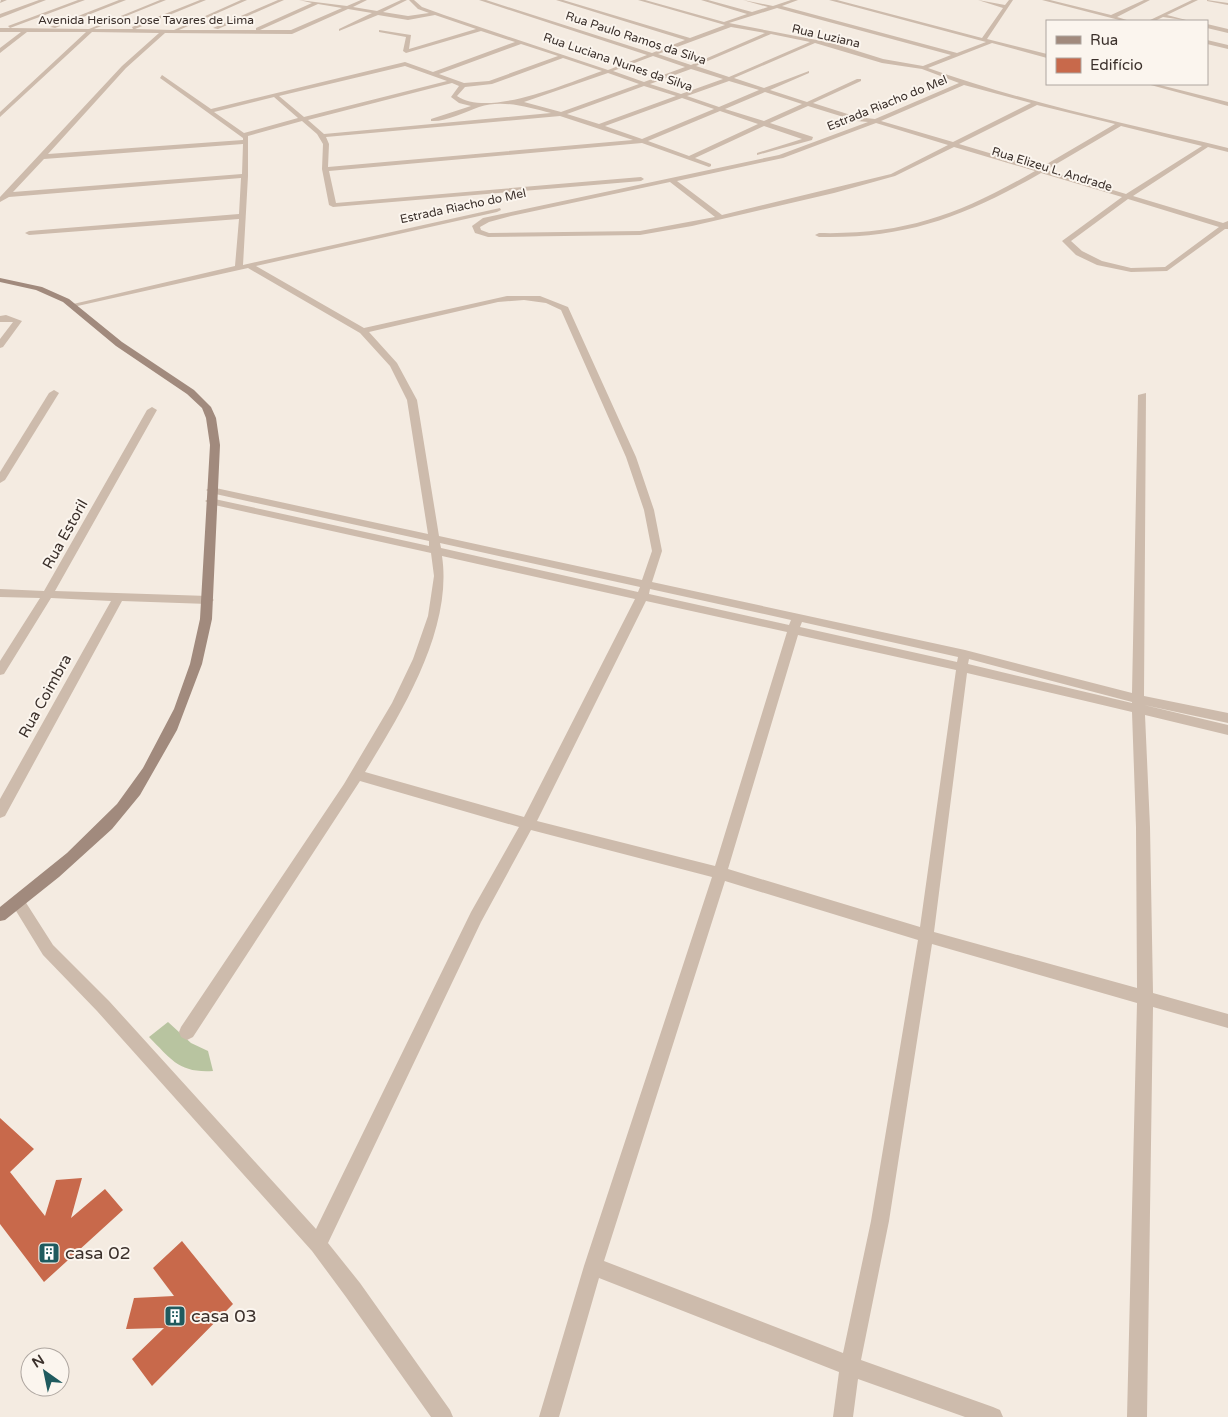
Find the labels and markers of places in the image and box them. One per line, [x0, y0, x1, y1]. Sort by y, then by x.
building icon: casa 02 [37, 1241, 61, 1265]
place label: casa 02 [65, 1242, 131, 1264]
building icon: casa 03 [163, 1304, 187, 1328]
place label: casa 03 [191, 1305, 257, 1327]

